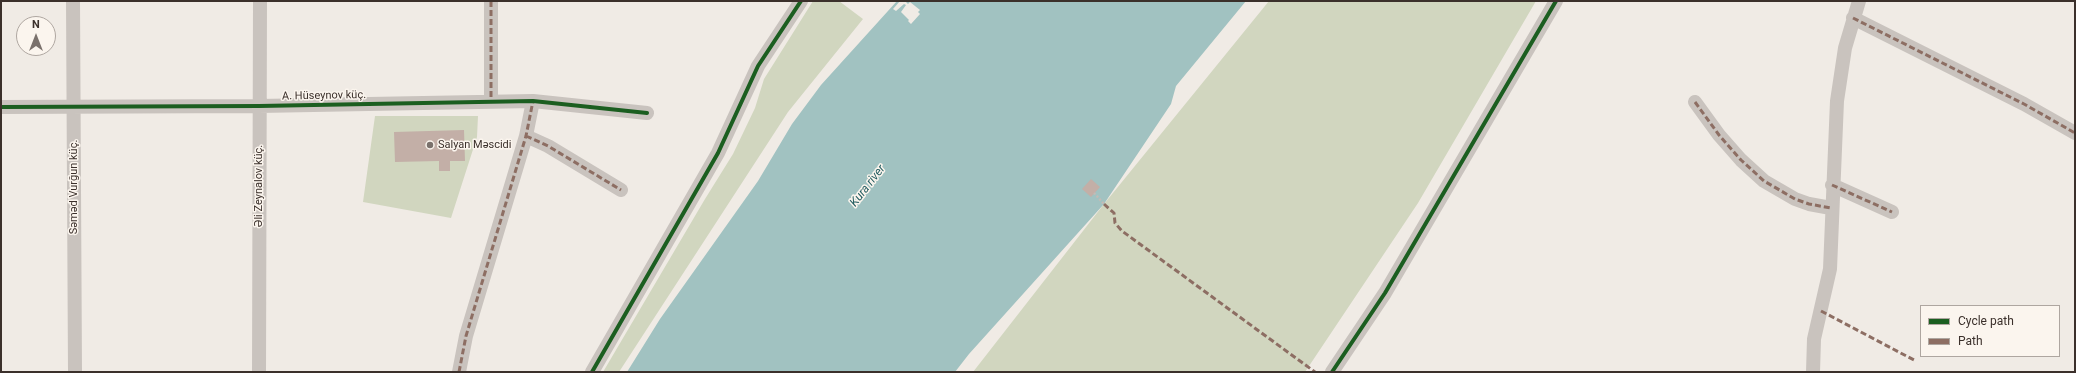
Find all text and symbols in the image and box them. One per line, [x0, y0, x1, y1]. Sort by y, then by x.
north arrow [16, 16, 56, 56]
text: N [32, 18, 40, 31]
street label: A. Hüseynov küç. [282, 89, 366, 103]
place label: Salyan Məscidi [438, 138, 511, 152]
street label: Səməd Vurğun küç. [67, 140, 81, 234]
marker: Salyan Məscidi [425, 140, 435, 150]
street label: Əli Zeynalov küç. [252, 145, 266, 227]
water label: Kura river [847, 162, 889, 210]
legend [1920, 305, 2060, 357]
text: Cycle path [1958, 314, 2014, 328]
text: Path [1958, 334, 1983, 348]

